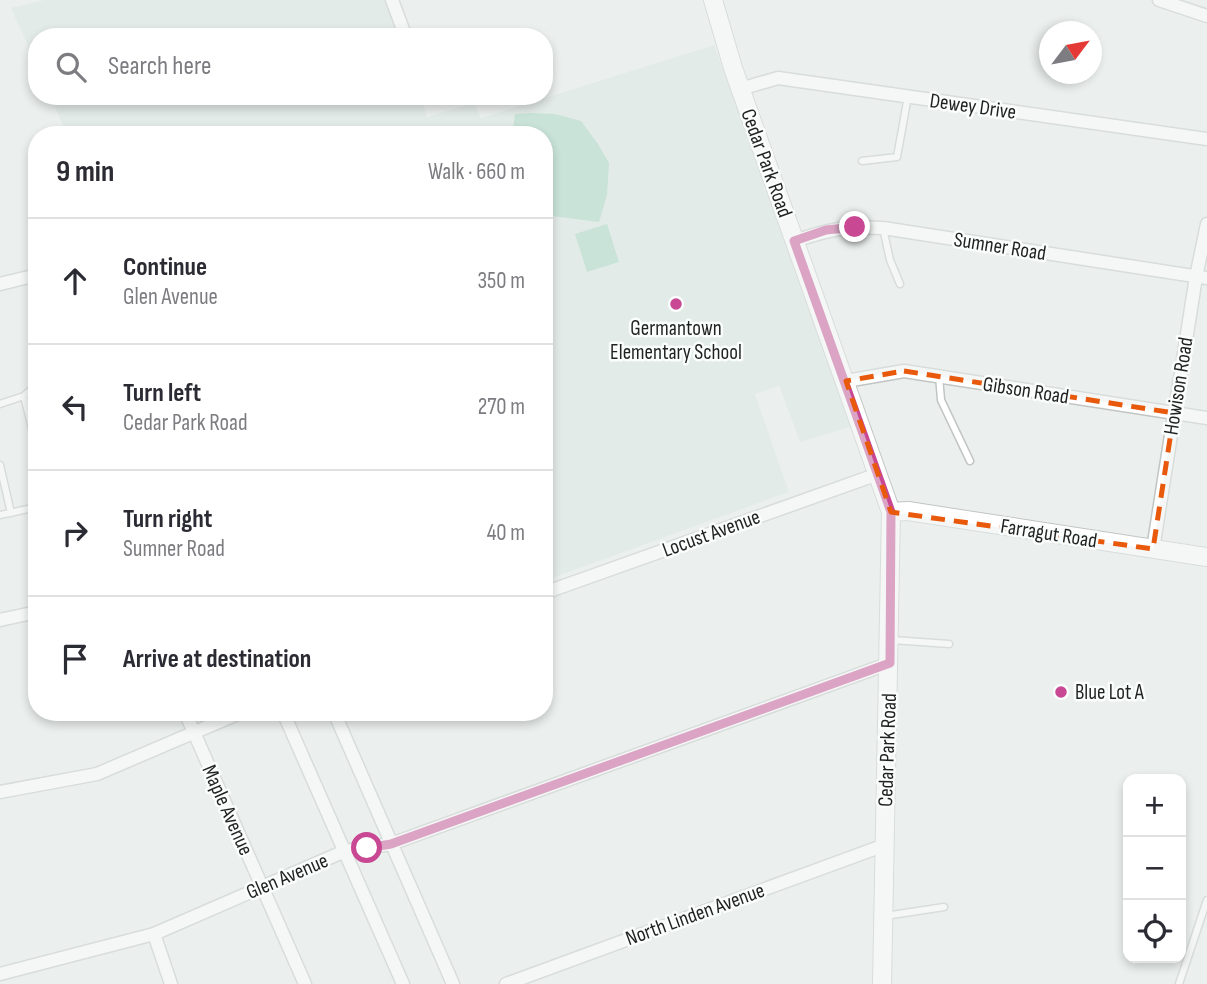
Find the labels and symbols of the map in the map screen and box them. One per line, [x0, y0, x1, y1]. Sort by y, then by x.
north arrow [1039, 21, 1102, 84]
street label: Dewey Drive [928, 88, 1018, 125]
street label: Cedar Park Road [735, 105, 798, 221]
route end [839, 211, 870, 242]
street label: Sumner Road [952, 227, 1048, 266]
marker: Germantown Elementary School [668, 296, 684, 312]
place label: Germantown Elementary School [610, 316, 742, 365]
street label: Howison Road [1158, 335, 1199, 437]
street label: Gibson Road [981, 371, 1071, 410]
street label: Locust Avenue [659, 504, 763, 563]
street label: Farragut Road [999, 514, 1099, 553]
place label: Blue Lot A [1075, 680, 1145, 705]
marker: Blue Lot A [1053, 684, 1069, 700]
street label: Cedar Park Road [873, 693, 902, 807]
street label: Maple Avenue [197, 761, 259, 859]
route start [351, 832, 382, 863]
street label: Glen Avenue [242, 848, 332, 905]
street label: North Linden Avenue [622, 878, 768, 951]

